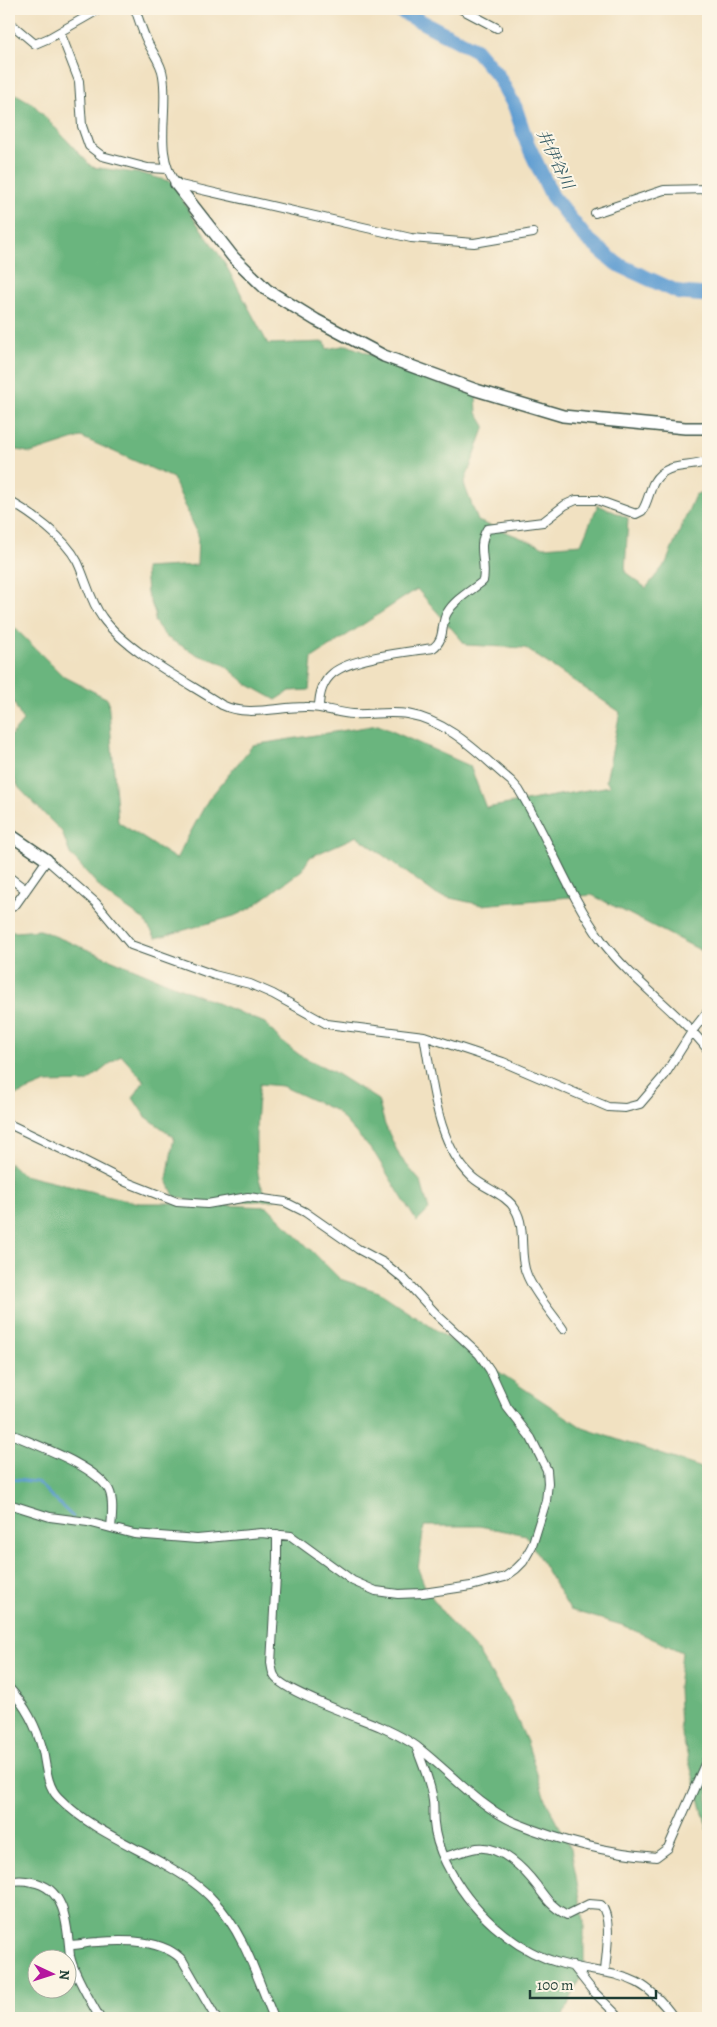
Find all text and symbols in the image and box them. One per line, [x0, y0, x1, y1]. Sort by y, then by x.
water label: 井伊谷川 [531, 126, 580, 195]
north arrow [28, 1950, 78, 2000]
scale bar [530, 1967, 656, 1999]
text: N [55, 1969, 74, 1981]
text: 100 m [537, 1975, 574, 1995]

